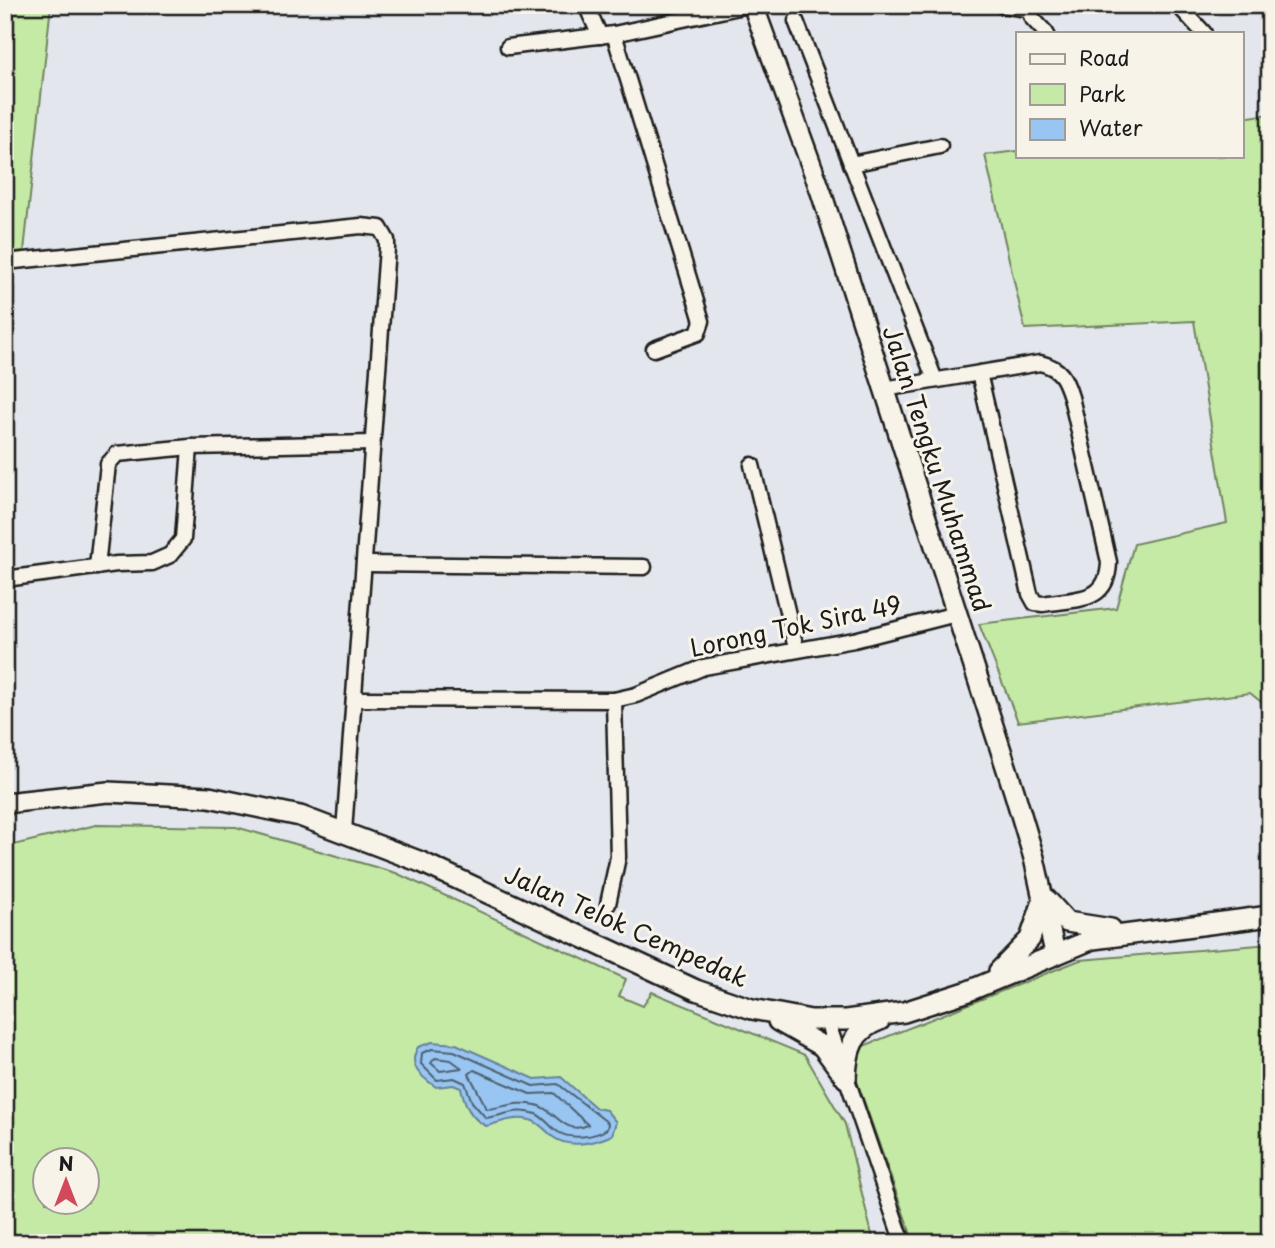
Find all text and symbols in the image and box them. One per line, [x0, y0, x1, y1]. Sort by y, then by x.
legend [1016, 32, 1244, 158]
text: Road [1079, 41, 1130, 73]
text: Park [1079, 77, 1126, 109]
text: Water [1079, 111, 1143, 143]
street label: Jalan Tengku Muhammad [875, 321, 1001, 616]
street label: Lorong Tok Sira 49 [686, 585, 905, 665]
street label: Jalan Telok Cempedak [499, 855, 754, 995]
north arrow [32, 1146, 102, 1216]
text: N [58, 1149, 74, 1177]

